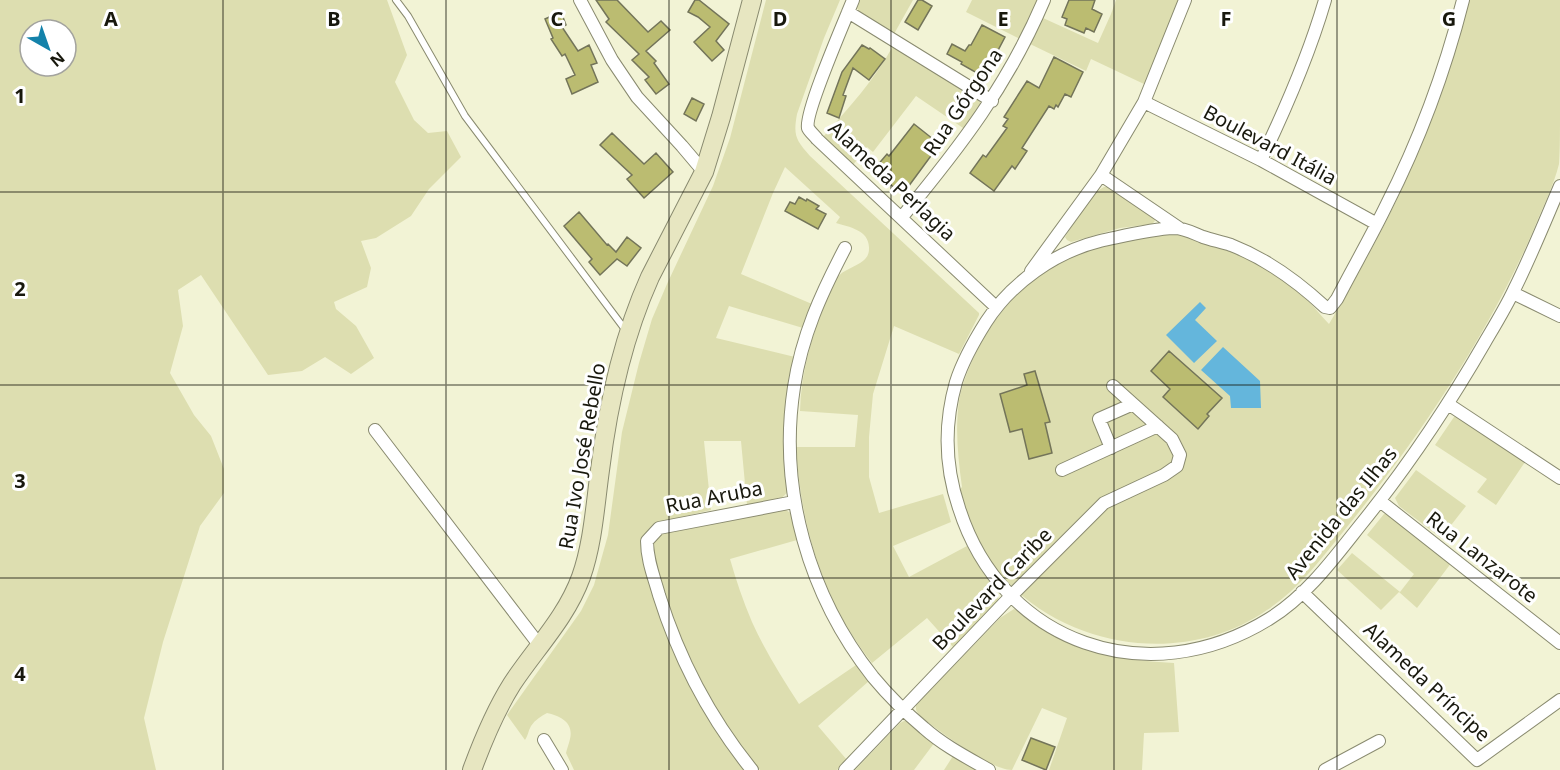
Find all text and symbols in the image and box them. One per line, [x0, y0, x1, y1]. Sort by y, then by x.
text: A [104, 5, 118, 32]
text: B [327, 5, 341, 32]
text: C [551, 5, 564, 32]
text: D [773, 5, 787, 32]
text: E [997, 5, 1009, 32]
text: F [1221, 5, 1231, 32]
text: G [1442, 5, 1456, 32]
north arrow [18, 18, 78, 78]
street label: Rua Górgona [917, 43, 1008, 161]
text: N [46, 47, 70, 72]
text: 1 [14, 82, 26, 109]
street label: Boulevard Itália [1199, 98, 1341, 191]
street label: Alameda Perlagia [823, 115, 962, 247]
text: 2 [14, 275, 26, 302]
street label: Rua Ivo José Rebello [552, 361, 611, 551]
street label: Avenida das Ilhas [1279, 441, 1403, 585]
text: 3 [14, 467, 26, 494]
street label: Rua Aruba [663, 474, 765, 519]
street label: Rua Lanzarote [1421, 505, 1544, 609]
street label: Boulevard Caribe [926, 521, 1057, 656]
street label: Alameda Príncipe [1358, 616, 1497, 747]
text: 4 [14, 660, 26, 687]

